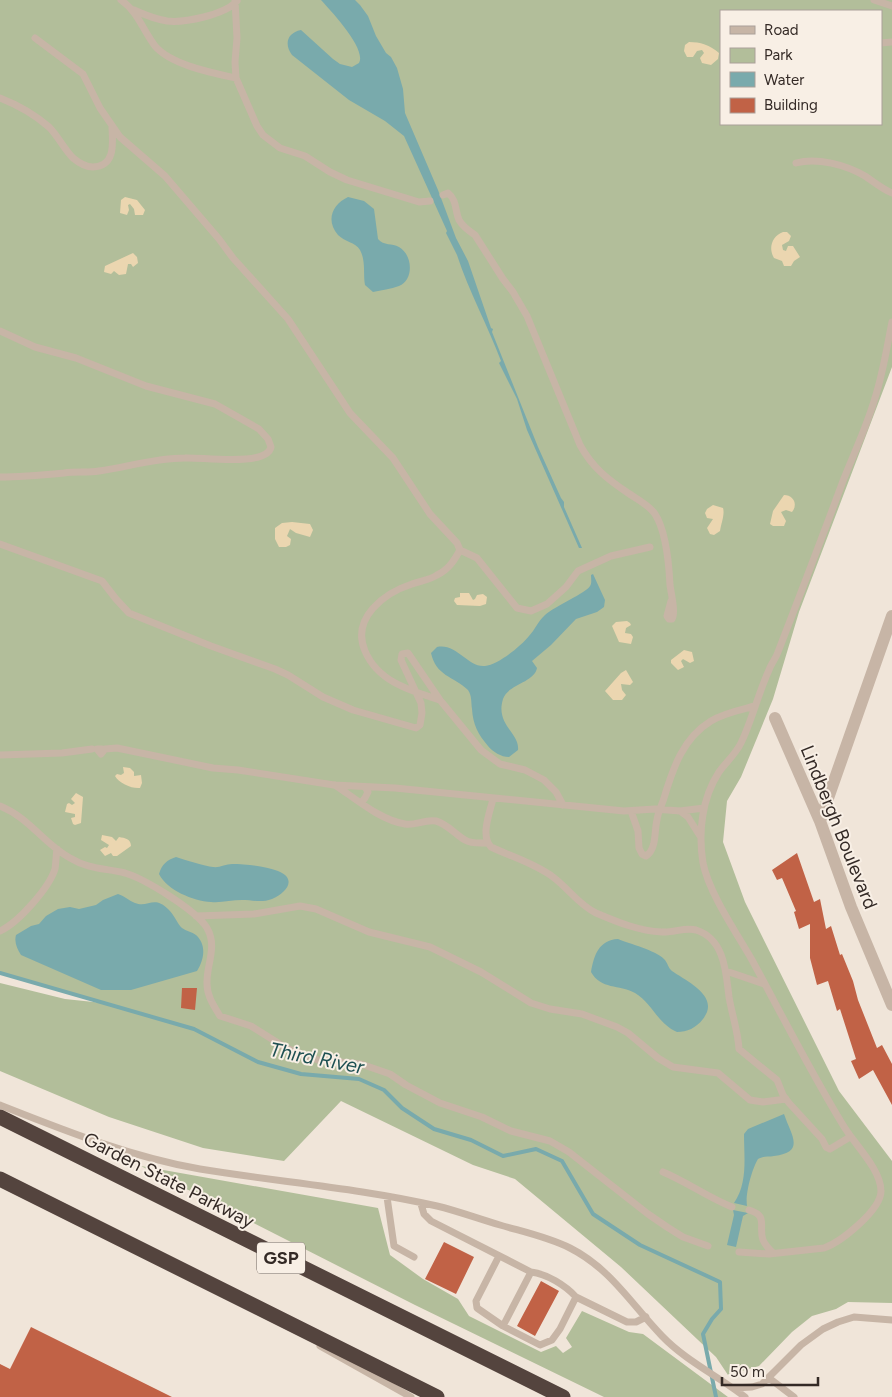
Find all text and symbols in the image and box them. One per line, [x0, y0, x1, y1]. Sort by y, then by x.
legend [720, 10, 882, 125]
text: Road [764, 21, 799, 39]
text: Park [764, 46, 793, 64]
text: Water [764, 71, 804, 89]
text: Building [764, 96, 818, 114]
street label: Lindbergh Boulevard [796, 742, 882, 912]
water label: Third River [268, 1037, 367, 1079]
street label: Garden State Parkway [80, 1127, 258, 1233]
road number: GSP [257, 1242, 305, 1274]
scale bar [722, 1354, 818, 1386]
text: 50 m [730, 1363, 765, 1381]

